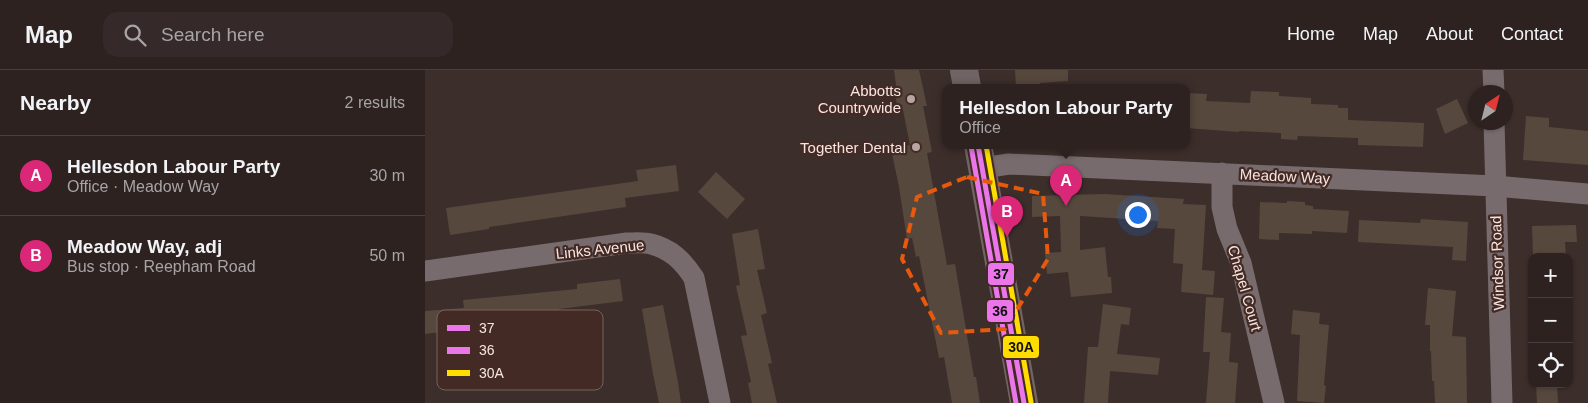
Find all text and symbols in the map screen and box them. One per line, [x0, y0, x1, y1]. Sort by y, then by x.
search box [103, 12, 453, 57]
text: Map [25, 21, 73, 48]
icon: search [121, 21, 149, 49]
text: Search here [161, 24, 265, 45]
text: Home [1287, 24, 1335, 44]
text: Map [1363, 24, 1398, 44]
text: About [1426, 24, 1473, 44]
text: Contact [1501, 24, 1563, 44]
place label: Abbotts Countrywide [818, 82, 901, 116]
popup [942, 84, 1190, 149]
north arrow [1468, 85, 1513, 130]
text: Nearby [20, 91, 91, 114]
marker: Abbotts Countrywide [905, 93, 917, 105]
text: 2 results [345, 94, 405, 111]
text: Hellesdon Labour Party [959, 97, 1173, 118]
text: Office [959, 119, 1001, 136]
place label: Together Dental [800, 139, 906, 156]
marker: Together Dental [910, 141, 922, 153]
text: Hellesdon Labour Party [67, 156, 280, 177]
pin: A [1050, 165, 1082, 206]
street label: Meadow Way [1239, 165, 1331, 187]
text: A [30, 167, 42, 184]
text: 30 m [369, 167, 405, 184]
text: Office · Meadow Way [67, 178, 219, 195]
pin: B [991, 196, 1023, 237]
your location [1125, 202, 1151, 228]
street label: Windsor Road [1487, 215, 1507, 311]
text: Meadow Way, adj [67, 236, 222, 257]
street label: Links Avenue [555, 236, 645, 262]
street label: Chapel Court [1225, 243, 1266, 334]
text: B [30, 247, 42, 264]
text: 50 m [369, 247, 405, 264]
map controls [1528, 253, 1573, 388]
button: + [1528, 253, 1573, 298]
text: Bus stop · Reepham Road [67, 258, 256, 275]
line badge: 37 [987, 262, 1015, 286]
text: 37 [993, 266, 1009, 282]
button: − [1528, 298, 1573, 343]
line badge: 36 [986, 299, 1014, 323]
text: 36 [992, 303, 1008, 319]
legend [437, 310, 603, 390]
text: 37 [479, 320, 495, 336]
line badge: 30A [1002, 335, 1040, 359]
text: 30A [1008, 339, 1034, 355]
text: 36 [479, 342, 495, 358]
button: locate [1528, 343, 1573, 388]
text: 30A [479, 365, 505, 381]

